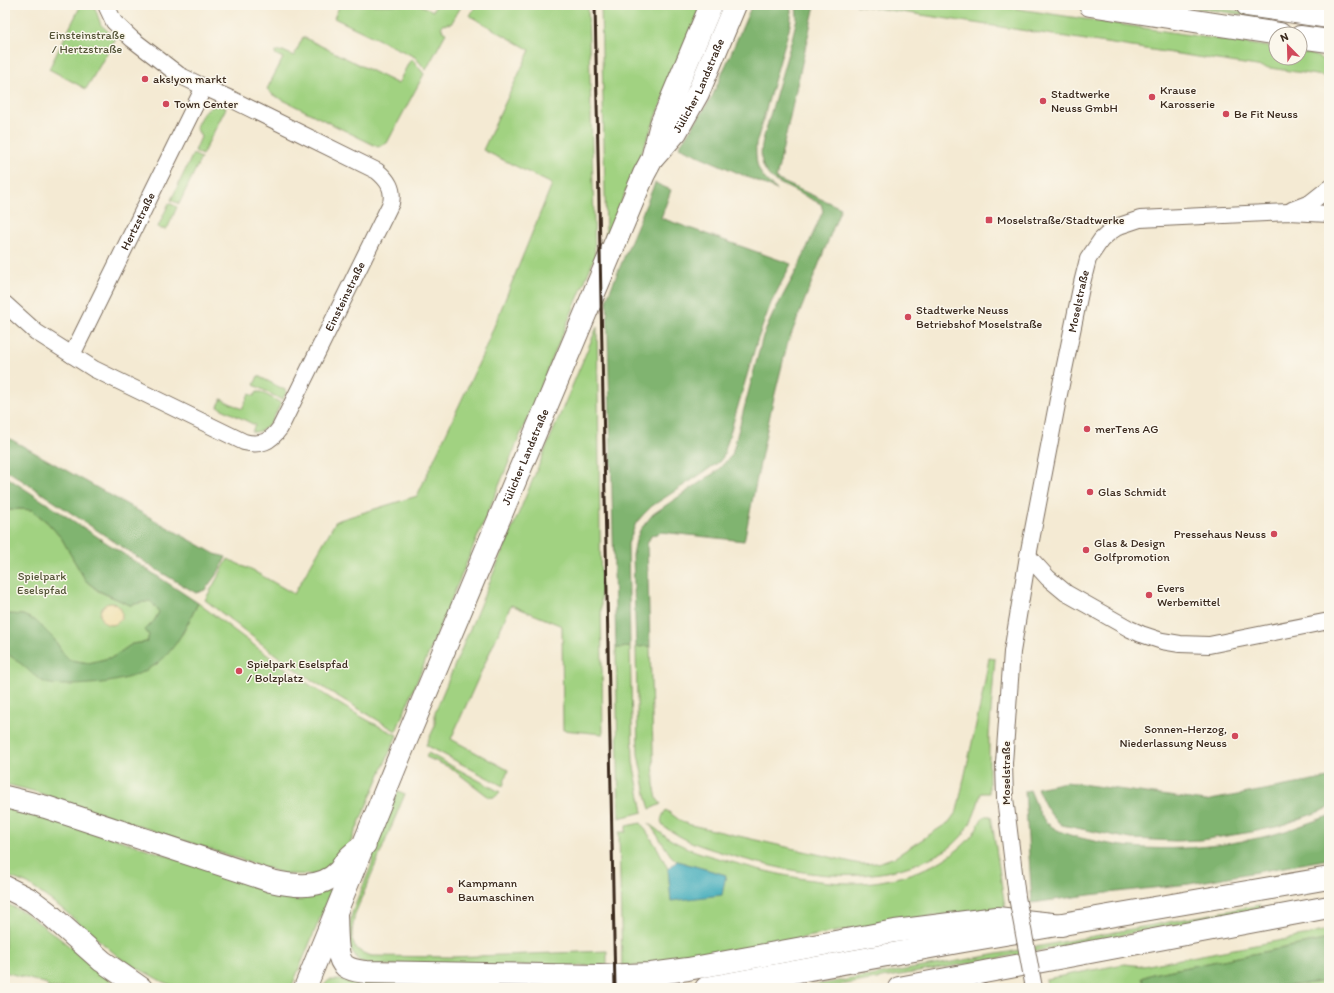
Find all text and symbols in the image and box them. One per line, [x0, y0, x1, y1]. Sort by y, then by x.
north arrow [1268, 26, 1308, 66]
park label: Einsteinstraße / Hertzstraße [49, 28, 125, 56]
text: N [1278, 30, 1290, 45]
street label: Jülicher Landstraße [670, 36, 727, 135]
place label: aks!yon markt [153, 72, 227, 86]
marker: aks!yon markt [140, 74, 150, 84]
place label: Krause Karosserie [1160, 83, 1215, 111]
place label: Stadtwerke Neuss GmbH [1051, 87, 1118, 115]
marker: Krause Karosserie [1147, 92, 1157, 102]
marker: Stadtwerke Neuss GmbH [1038, 96, 1048, 106]
place label: Town Center [174, 97, 238, 111]
marker: Town Center [161, 99, 171, 109]
place label: Be Fit Neuss [1234, 107, 1298, 121]
marker: Be Fit Neuss [1221, 109, 1231, 119]
street label: Hertzstraße [118, 190, 158, 253]
place label: Moselstraße/Stadtwerke [997, 213, 1125, 227]
marker: Moselstraße/Stadtwerke [984, 215, 994, 225]
street label: Einsteinstraße [322, 259, 368, 333]
street label: Moselstraße [1065, 268, 1092, 334]
place label: Stadtwerke Neuss Betriebshof Moselstraße [916, 303, 1043, 331]
marker: Stadtwerke Neuss Betriebshof Moselstraße [903, 312, 913, 322]
street label: Jülicher Landstraße [499, 406, 552, 507]
place label: merTens AG [1095, 422, 1159, 436]
marker: merTens AG [1082, 424, 1092, 434]
place label: Glas Schmidt [1098, 485, 1167, 499]
marker: Glas Schmidt [1085, 487, 1095, 497]
place label: Pressehaus Neuss [1174, 527, 1266, 541]
marker: Pressehaus Neuss [1269, 529, 1279, 539]
place label: Glas & Design Golfpromotion [1094, 536, 1170, 564]
marker: Glas & Design Golfpromotion [1081, 545, 1091, 555]
park label: Spielpark Eselspfad [17, 569, 67, 597]
place label: Evers Werbemittel [1157, 581, 1221, 609]
marker: Evers Werbemittel [1144, 590, 1154, 600]
place label: Spielpark Eselspfad / Bolzplatz [247, 657, 349, 685]
marker: Spielpark Eselspfad / Bolzplatz [234, 666, 244, 676]
place label: Sonnen-Herzog, Niederlassung Neuss [1119, 722, 1227, 750]
marker: Sonnen-Herzog, Niederlassung Neuss [1230, 731, 1240, 741]
street label: Moselstraße [999, 741, 1013, 805]
place label: Kampmann Baumaschinen [458, 876, 534, 904]
marker: Kampmann Baumaschinen [445, 885, 455, 895]

